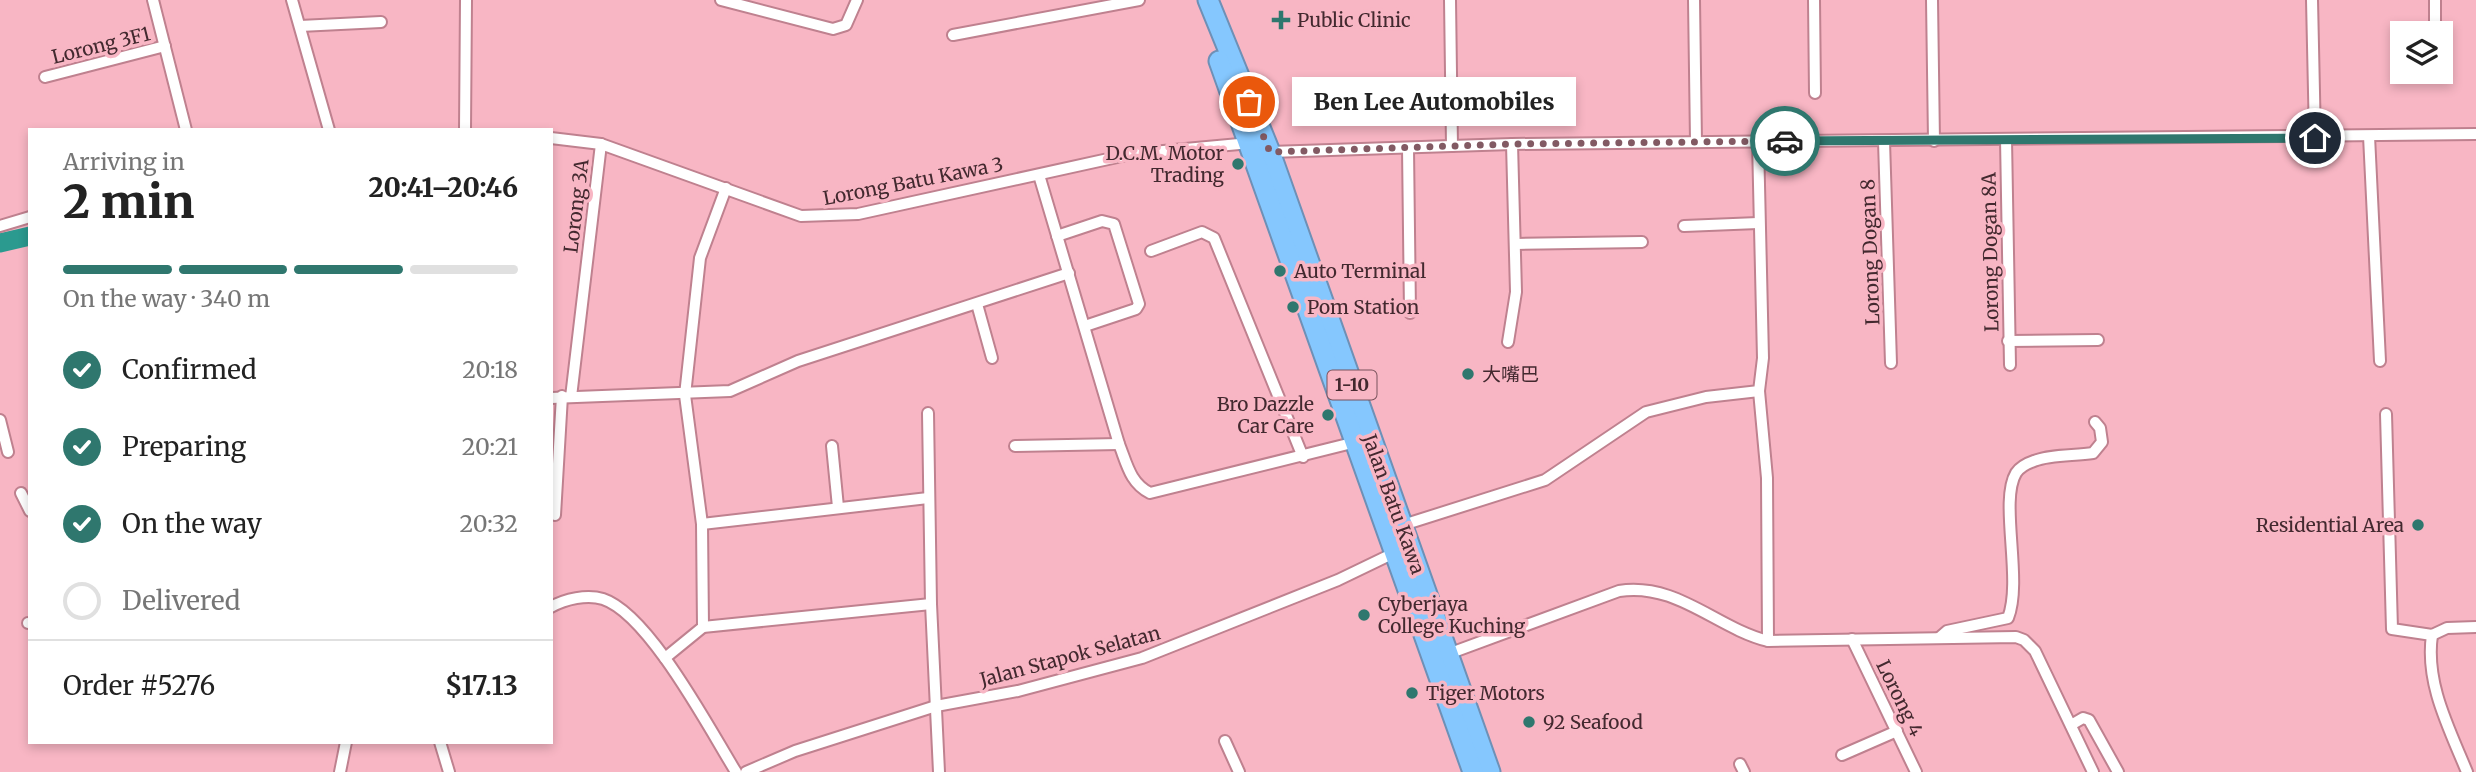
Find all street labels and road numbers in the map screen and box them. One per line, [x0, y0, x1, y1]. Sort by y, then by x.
street label: Lorong 3F1 [49, 21, 153, 69]
street label: Lorong Batu Kawa 3 [821, 152, 1005, 210]
street label: Lorong 3A [558, 157, 594, 254]
street label: Lorong Dogan 8A [1977, 171, 2003, 332]
street label: Lorong Dogan 8 [1855, 178, 1885, 326]
road number: 1-10 [1328, 370, 1376, 400]
street label: Jalan Batu Kawa [1357, 430, 1430, 577]
street label: Jalan Stapok Selatan [976, 620, 1163, 692]
street label: Lorong 4 [1871, 656, 1929, 740]

